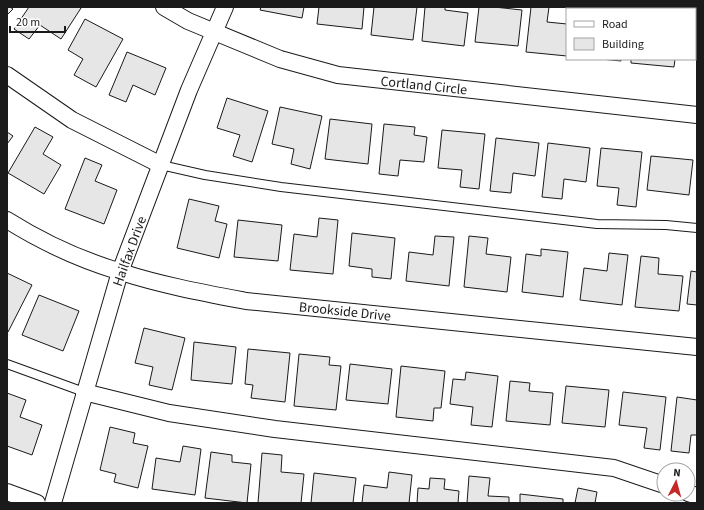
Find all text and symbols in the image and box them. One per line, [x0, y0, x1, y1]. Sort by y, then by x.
scale bar [10, 8, 65, 34]
legend [566, 8, 696, 60]
text: 20 m [16, 14, 40, 31]
text: Road [602, 16, 628, 33]
text: Building [602, 36, 644, 53]
street label: Cortland Circle [380, 71, 468, 100]
street label: Hailfax Drive [108, 213, 152, 289]
street label: Brookside Drive [298, 297, 392, 327]
north arrow [656, 462, 696, 502]
text: N [673, 465, 681, 480]

